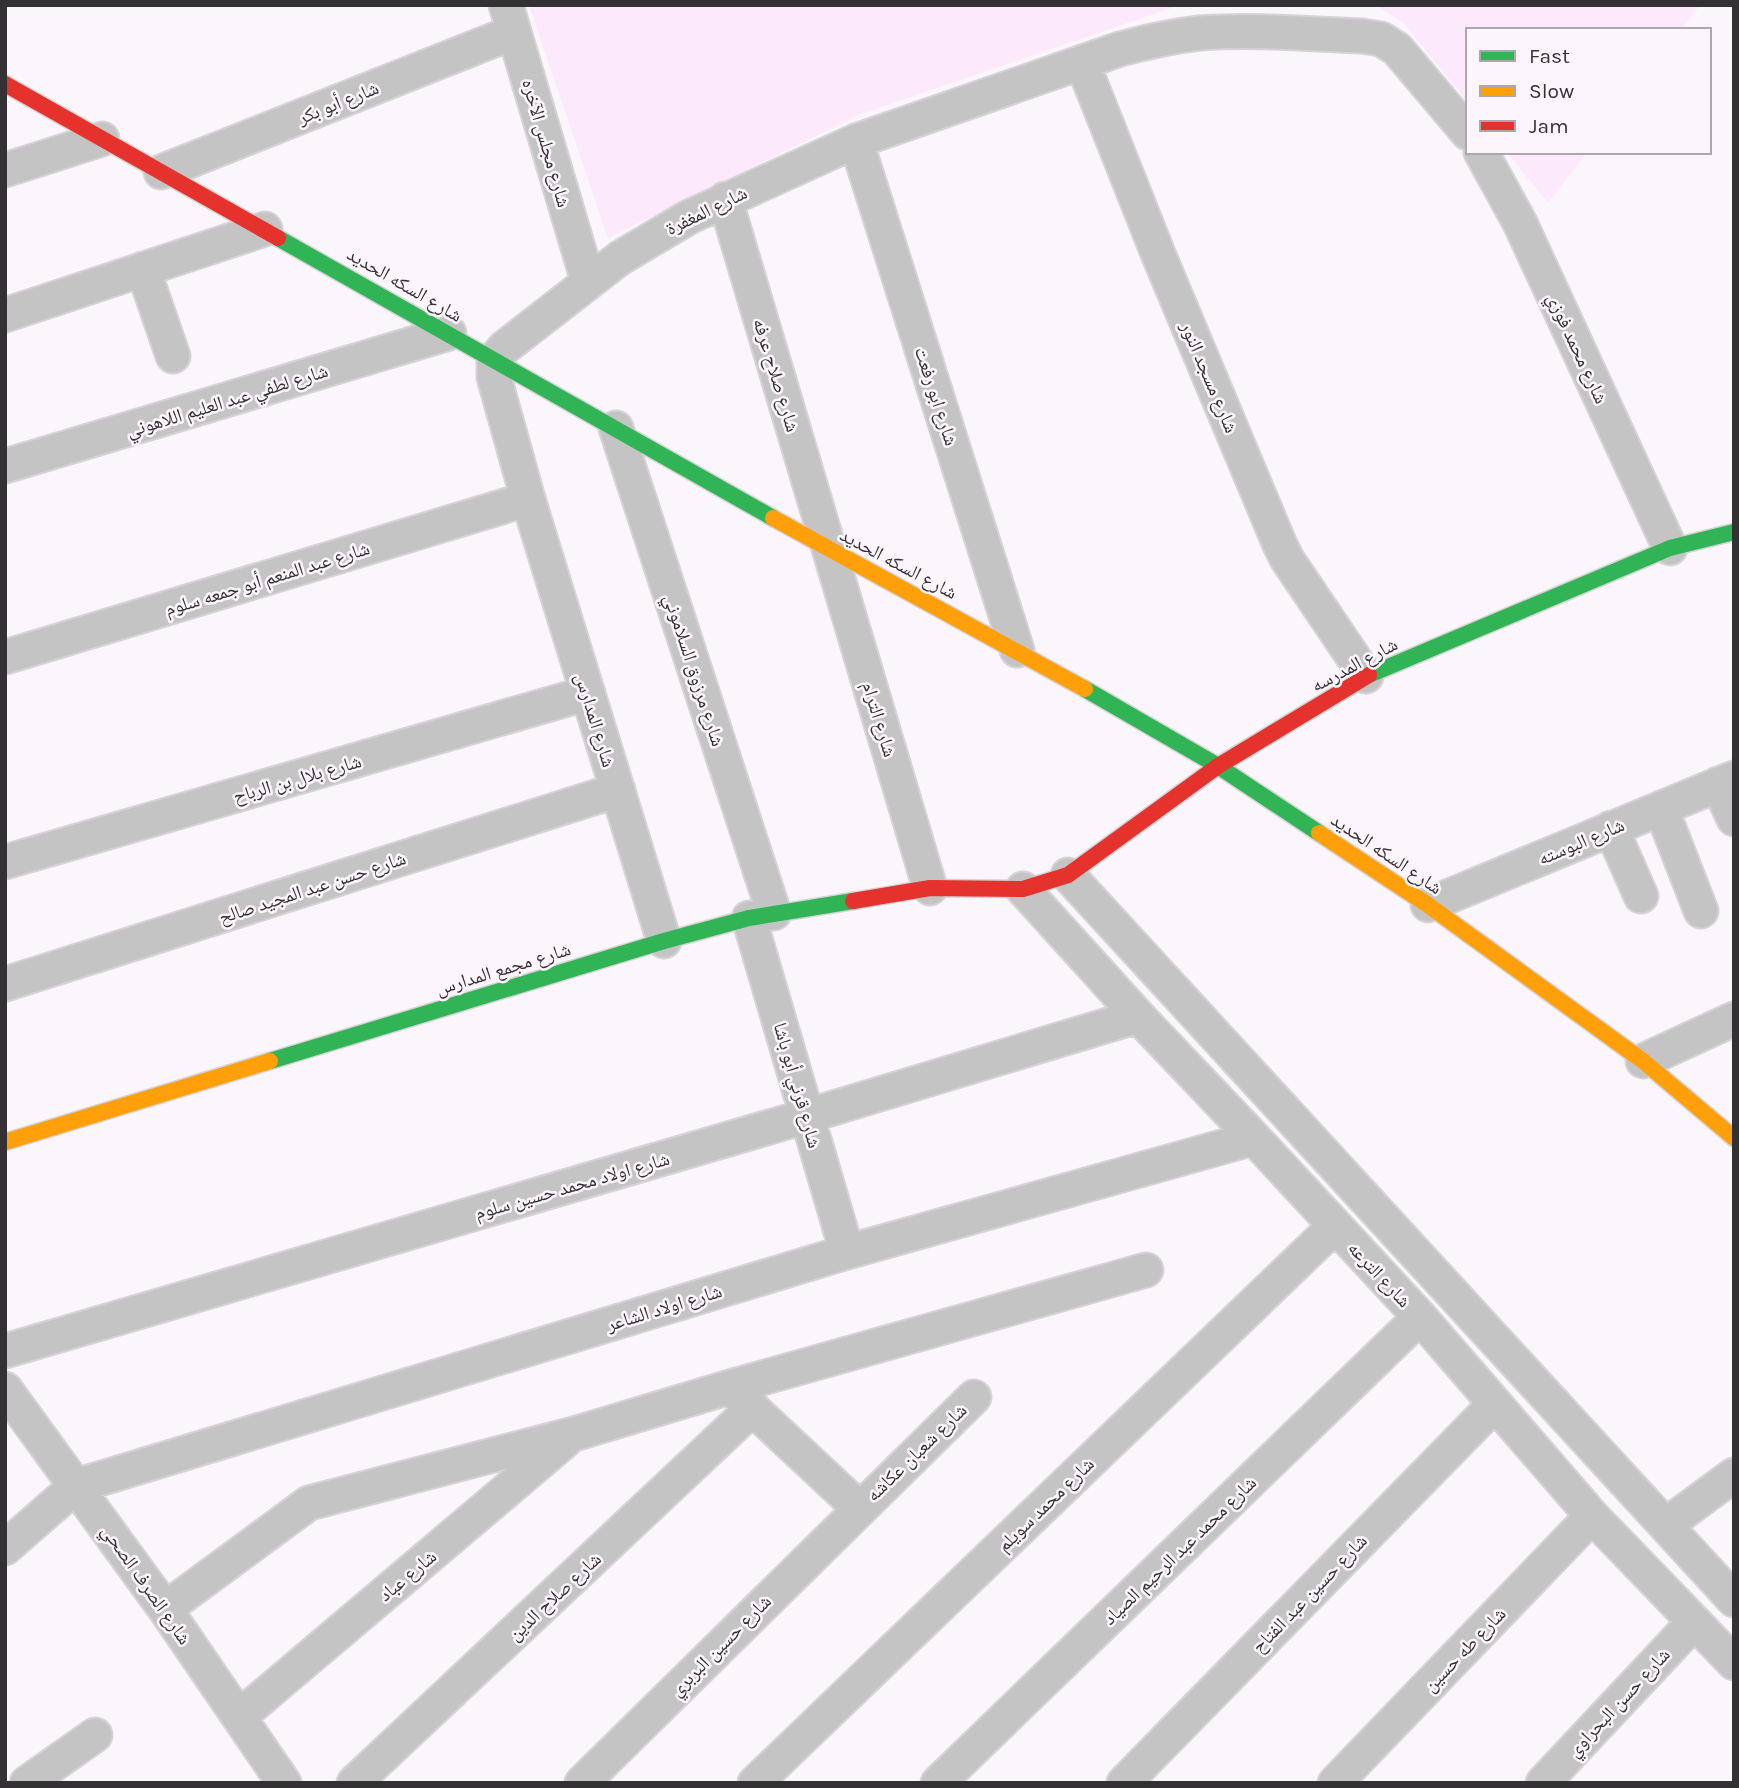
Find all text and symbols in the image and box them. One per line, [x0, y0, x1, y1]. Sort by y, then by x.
legend [1466, 28, 1711, 154]
text: Fast [1529, 44, 1570, 68]
street label: شارع أبو بكر [293, 76, 382, 129]
street label: شارع مجلس الآخره [517, 77, 575, 210]
text: Slow [1529, 79, 1574, 103]
text: Jam [1529, 114, 1569, 138]
street label: شارع المغفرة [662, 182, 751, 240]
street label: شارع السكه الحديد [343, 243, 466, 327]
street label: شارع محمد فوزي [1538, 290, 1612, 409]
street label: شارع صلاح عرفه [748, 316, 804, 435]
street label: شارع مسجد النور [1175, 318, 1242, 436]
street label: شارع ابو رفعت [910, 344, 962, 448]
street label: شارع لطفي عبد العليم اللاهوني [124, 360, 332, 446]
street label: شارع السكه الحديد [836, 524, 961, 604]
street label: شارع عبد المنعم أبو جمعه سلوم [162, 537, 373, 623]
street label: شارع مرزوق السلاموني [655, 592, 729, 750]
street label: شارع المدرسه [1308, 633, 1401, 697]
street label: شارع المدارس [570, 671, 620, 770]
street label: شارع الترام [855, 679, 901, 760]
street label: شارع بلال بن الرباح [231, 750, 364, 808]
street label: شارع السكه الحديد [1327, 809, 1446, 899]
street label: شارع البوسته [1535, 814, 1628, 870]
street label: شارع حسن عبد المجيد صالح [216, 847, 409, 930]
street label: شارع مجمع المدارس [433, 938, 574, 1001]
street label: شارع قرني أبو باشا [765, 1020, 826, 1152]
street label: شارع اولاد محمد حسين سلوم [472, 1148, 673, 1226]
street label: شارع الترعه [1343, 1237, 1415, 1312]
street label: شارع اولاد الشاعر [603, 1280, 725, 1336]
street label: شارع شعبان عكاشه [862, 1399, 972, 1506]
street label: شارع محمد سويلم [993, 1453, 1099, 1557]
street label: شارع محمد عبد الرحيم الصياد [1098, 1472, 1262, 1630]
street label: شارع الصرف الصحي [94, 1520, 196, 1651]
street label: شارع حسين عبد الفتاح [1248, 1530, 1372, 1657]
street label: شارع عباد [374, 1545, 441, 1606]
street label: شارع صلاح الدين [504, 1548, 606, 1645]
street label: شارع حسين البربري [665, 1590, 779, 1704]
street label: شارع طه حسين [1419, 1603, 1510, 1697]
street label: شارع حسن البحراوي [1563, 1644, 1677, 1764]

